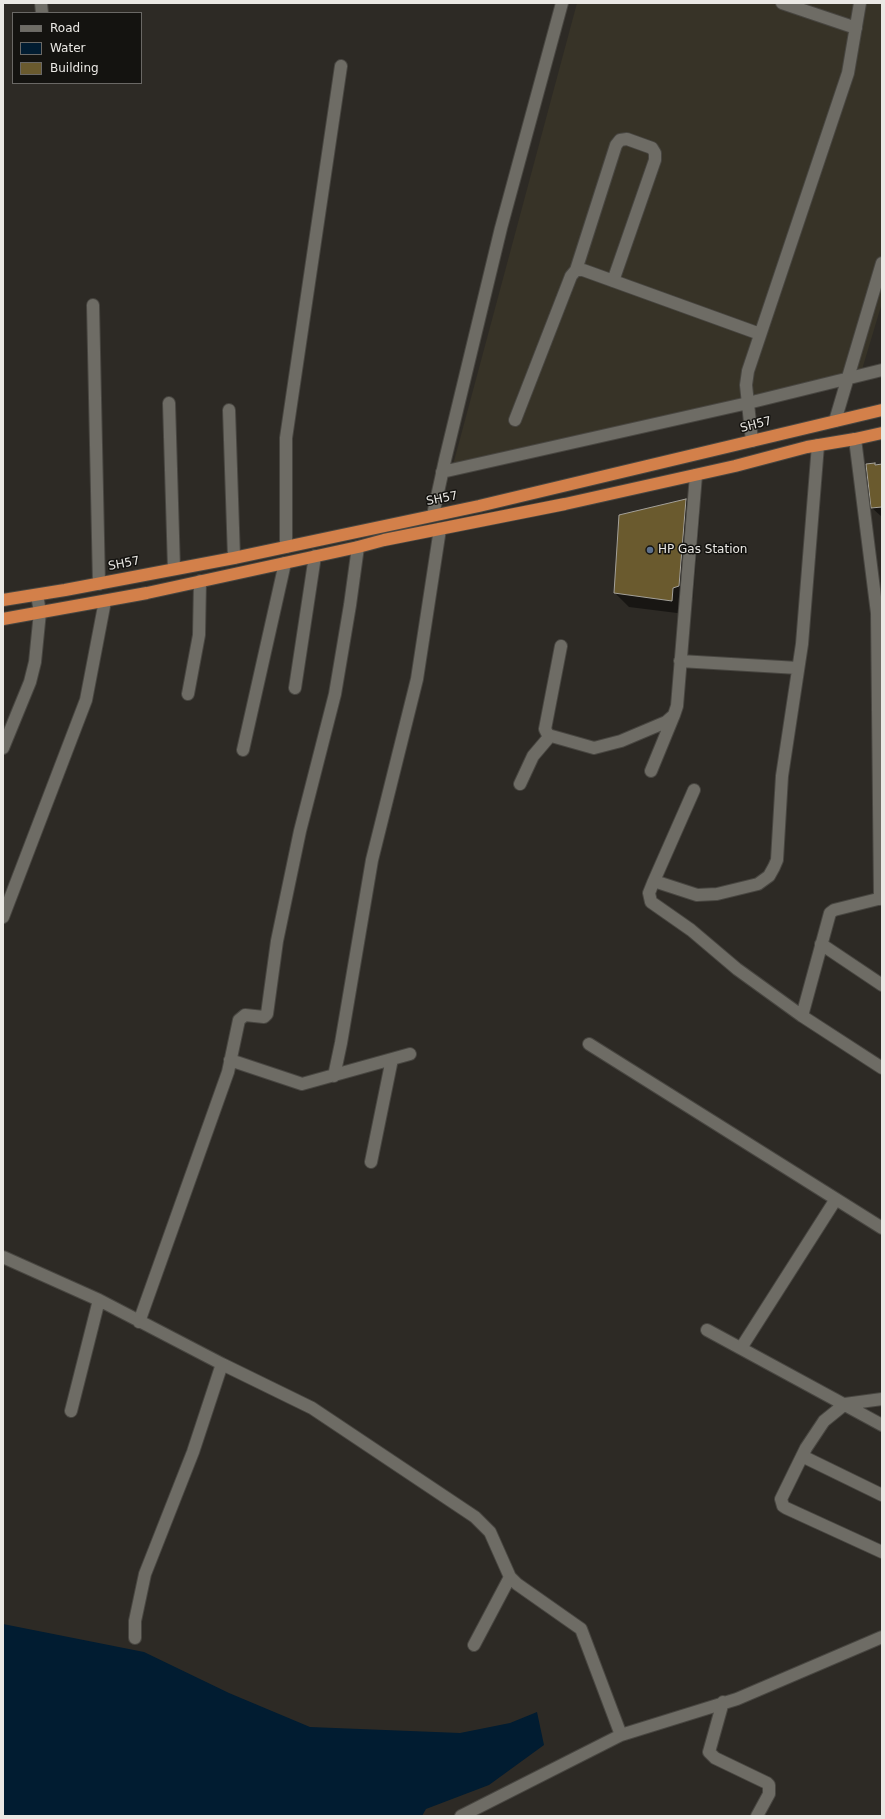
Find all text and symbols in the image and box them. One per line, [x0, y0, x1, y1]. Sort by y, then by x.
legend [12, 12, 142, 84]
text: Road [50, 21, 80, 35]
text: Water [50, 41, 85, 55]
text: Building [50, 61, 99, 75]
street label: SH57 [739, 414, 773, 436]
street label: SH57 [425, 489, 459, 509]
place label: HP Gas Station [658, 543, 747, 557]
marker: HP Gas Station [645, 545, 655, 555]
street label: SH57 [107, 554, 141, 574]

